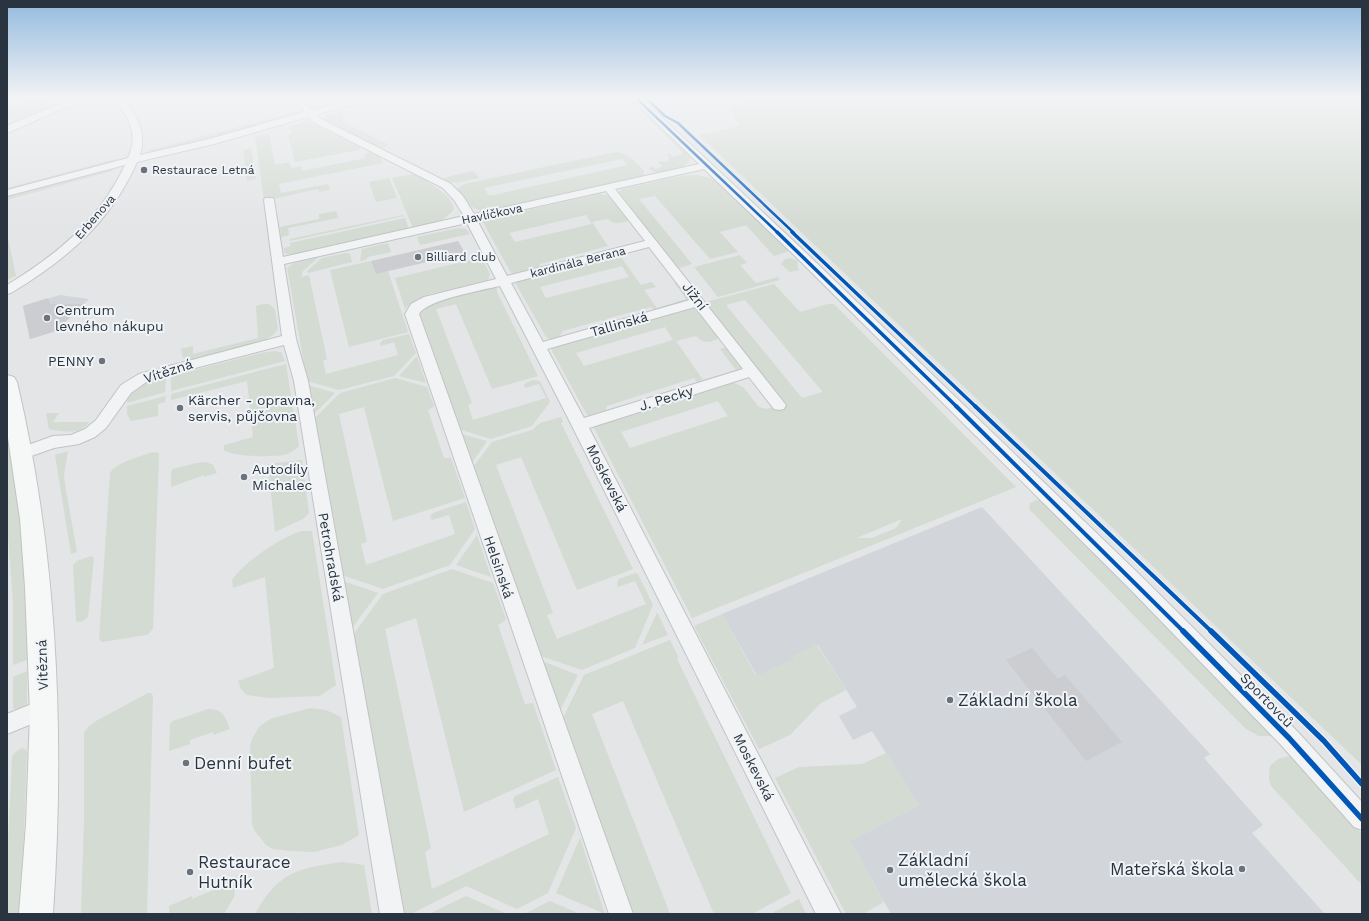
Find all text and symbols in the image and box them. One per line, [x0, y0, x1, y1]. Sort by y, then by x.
place label: Restaurace Letná [152, 163, 255, 177]
marker: Restaurace Letná [139, 165, 149, 175]
street label: Erbenova [72, 192, 118, 242]
street label: Havlíčkova [460, 201, 524, 227]
street label: kardinála Berana [529, 243, 627, 281]
place label: Billiard club [426, 250, 496, 264]
marker: Billiard club [413, 252, 423, 262]
street label: Jižní [679, 279, 711, 314]
place label: Centrum levného nákupu [55, 302, 164, 334]
street label: Tallinská [588, 308, 650, 340]
marker: Centrum levného nákupu [42, 313, 52, 323]
place label: PENNY [48, 353, 94, 369]
marker: PENNY [97, 356, 107, 366]
street label: Vítězná [141, 356, 195, 386]
street label: J. Pecky [637, 382, 696, 414]
place label: Kärcher - opravna, servis, půjčovna [188, 392, 315, 424]
marker: Kärcher - opravna, servis, půjčovna [175, 403, 185, 413]
street label: Moskevská [583, 442, 631, 514]
place label: Autodíly Michalec [252, 461, 312, 493]
marker: Autodíly Michalec [239, 472, 249, 482]
street label: Petrohradská [315, 511, 347, 603]
street label: Helsinská [481, 533, 517, 601]
street label: Vítězná [33, 639, 51, 691]
street label: Sportovců [1237, 669, 1297, 731]
place label: Základní škola [958, 690, 1078, 710]
marker: Základní škola [945, 695, 955, 705]
street label: Moskevská [730, 731, 778, 803]
place label: Denní bufet [194, 753, 292, 773]
marker: Denní bufet [181, 758, 191, 768]
place label: Základní umělecká škola [898, 850, 1027, 890]
place label: Restaurace Hutník [198, 852, 291, 892]
place label: Mateřská škola [1110, 859, 1234, 879]
marker: Mateřská škola [1237, 864, 1247, 874]
marker: Základní umělecká škola [885, 865, 895, 875]
marker: Restaurace Hutník [185, 867, 195, 877]

